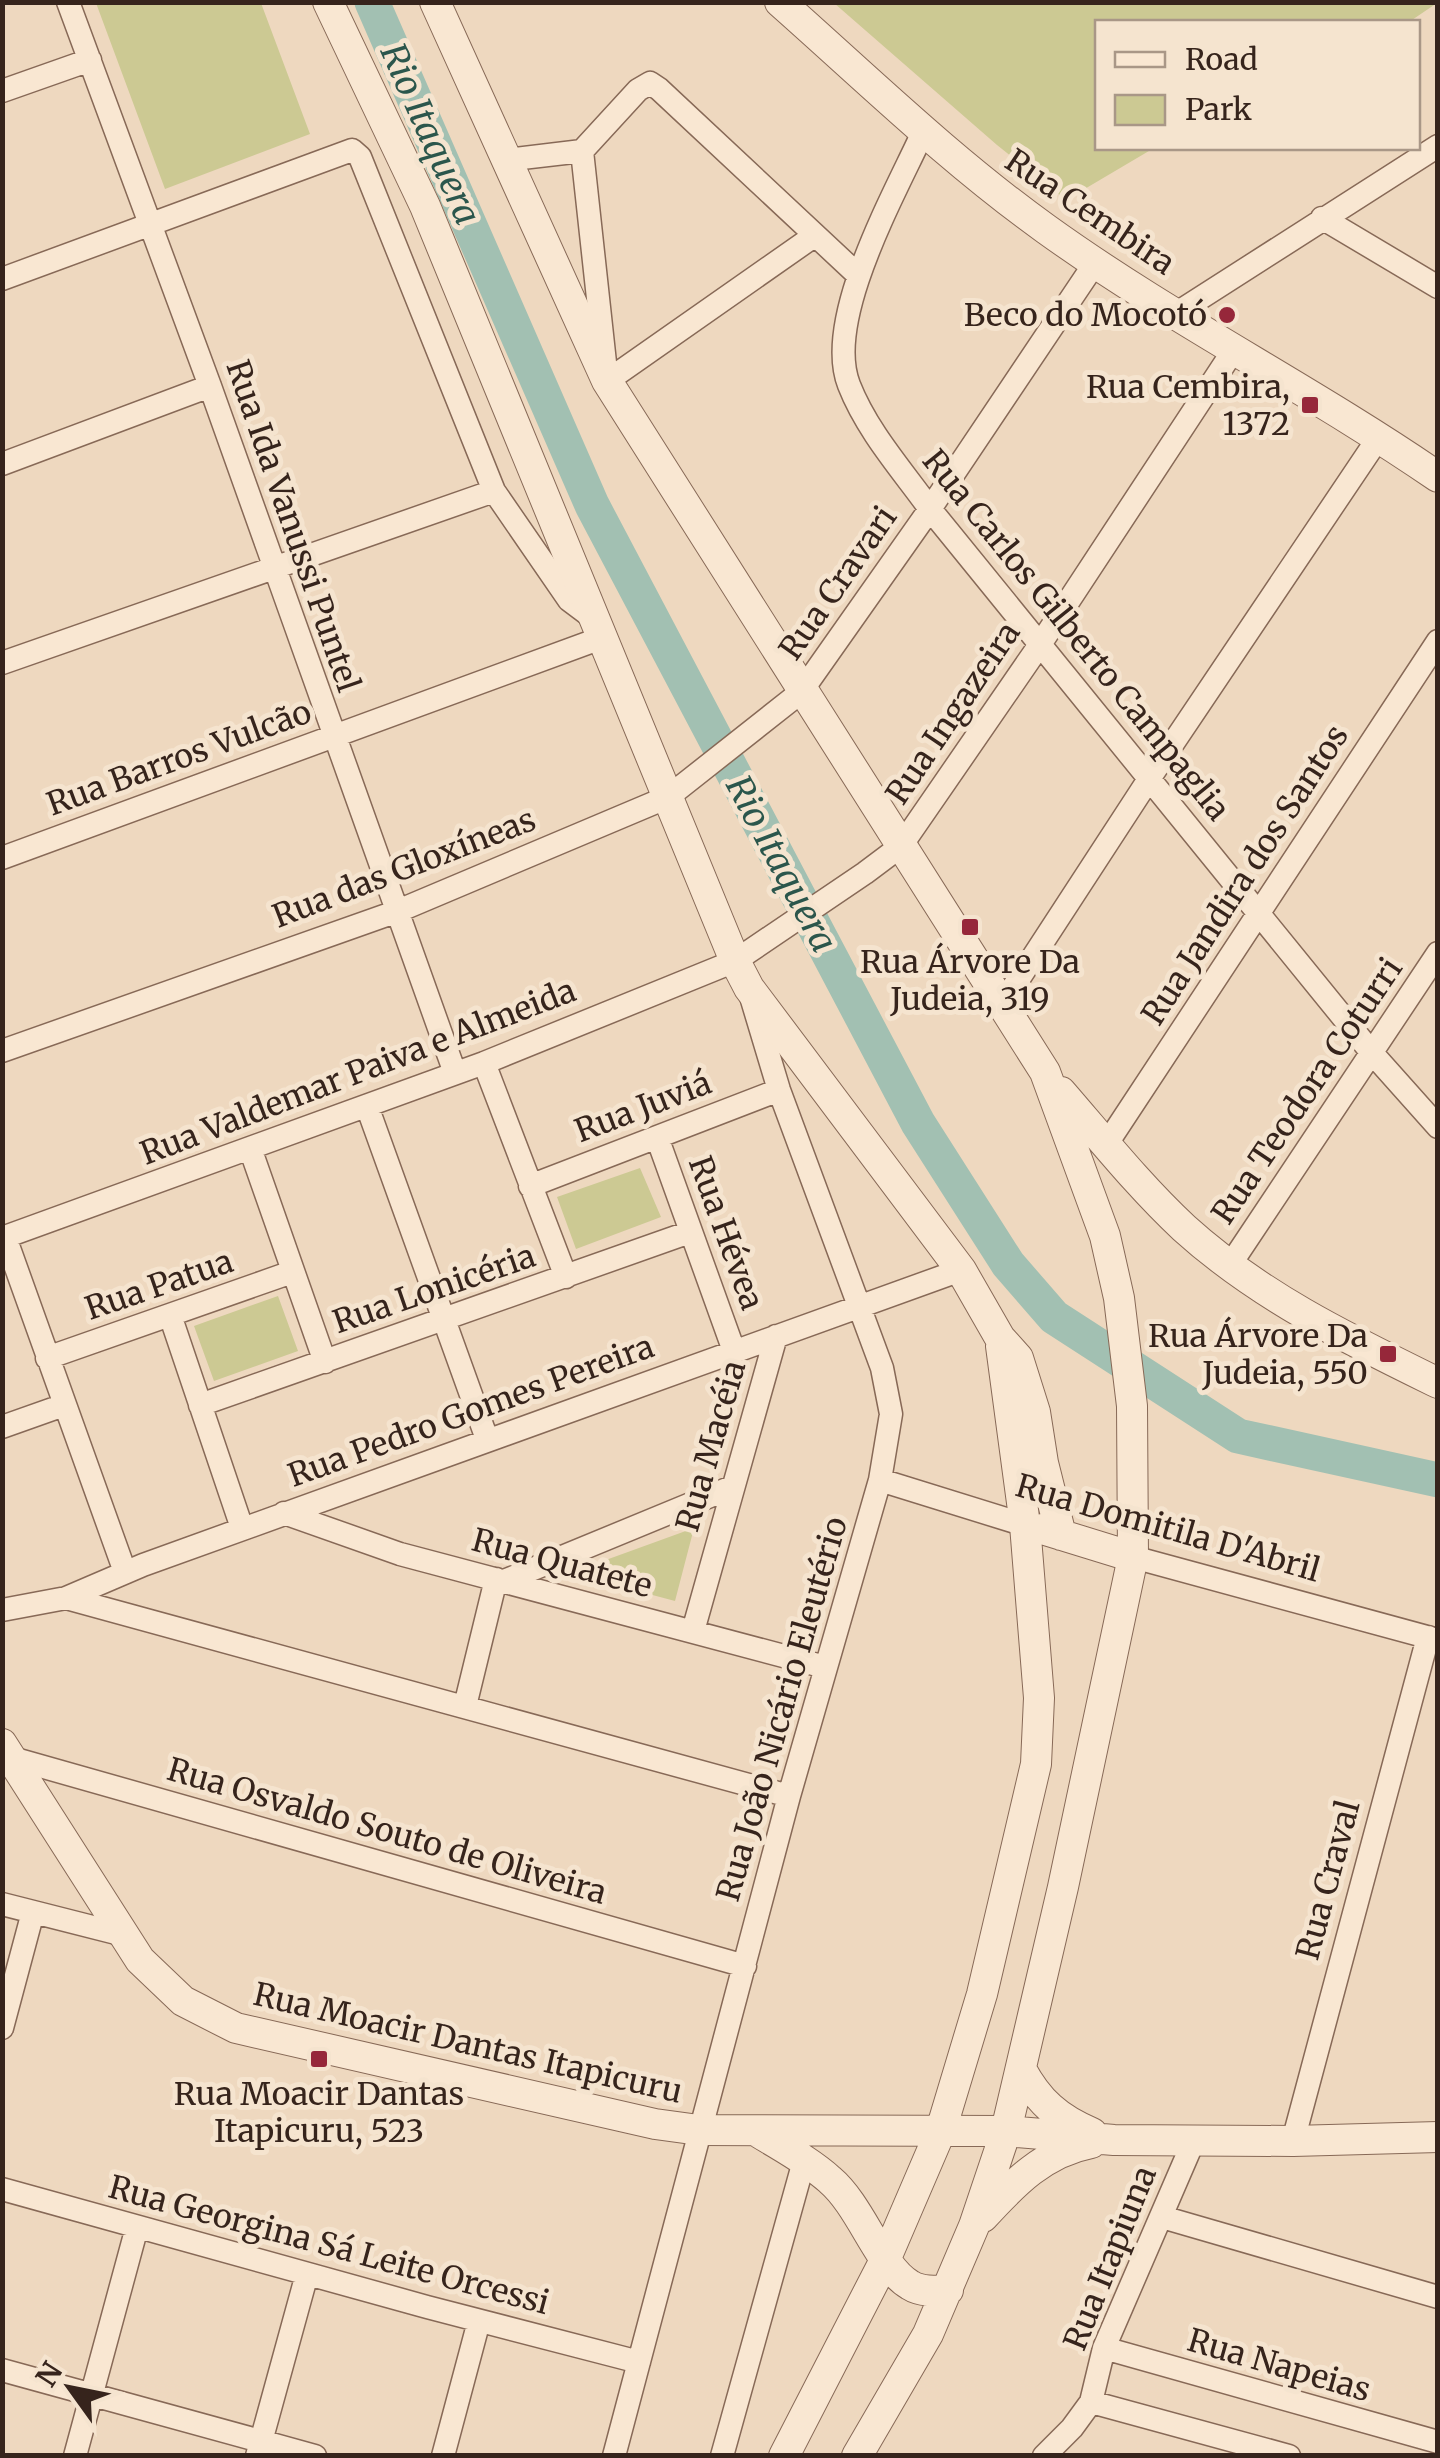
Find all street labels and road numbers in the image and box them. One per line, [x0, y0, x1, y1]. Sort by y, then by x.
street label: Rua Cembira [998, 141, 1182, 283]
street label: Rua Ida Vanussi Puntel [217, 355, 369, 697]
street label: Rua Carlos Gilberto Campaglia [914, 442, 1238, 828]
street label: Rua Cravari [771, 499, 905, 667]
street label: Rua Ingazeira [877, 614, 1029, 812]
street label: Rua Barros Vulcão [41, 692, 317, 824]
street label: Rua Jandira dos Santos [1133, 718, 1357, 1032]
street label: Rua das Gloxíneas [267, 799, 541, 937]
street label: Rua Teodora Coturri [1203, 950, 1411, 1232]
street label: Rua Valdemar Paiva e Almeida [135, 970, 581, 1174]
street label: Rua Juviá [569, 1063, 717, 1151]
street label: Rua Hévea [680, 1151, 772, 1315]
street label: Rua Lonicéria [328, 1236, 540, 1342]
street label: Rua Patua [80, 1241, 238, 1329]
street label: Rua Pedro Gomes Pereira [283, 1326, 659, 1496]
street label: Rua Macéia [668, 1356, 754, 1536]
street label: Rua Domitila D'Abril [1011, 1465, 1325, 1591]
street label: Rua João Nicário Eleutério [708, 1512, 856, 1906]
street label: Rua Quatete [468, 1520, 656, 1606]
street label: Rua Osvaldo Souto de Oliveira [163, 1749, 611, 1913]
street label: Rua Craval [1288, 1796, 1368, 1964]
street label: Rua Moacir Dantas Itapicuru [250, 1974, 686, 2112]
street label: Rua Itapiuna [1055, 2160, 1165, 2356]
street label: Rua Georgina Sá Leite Orcessi [104, 2167, 554, 2323]
street label: Rua Napeias [1183, 2320, 1375, 2410]

